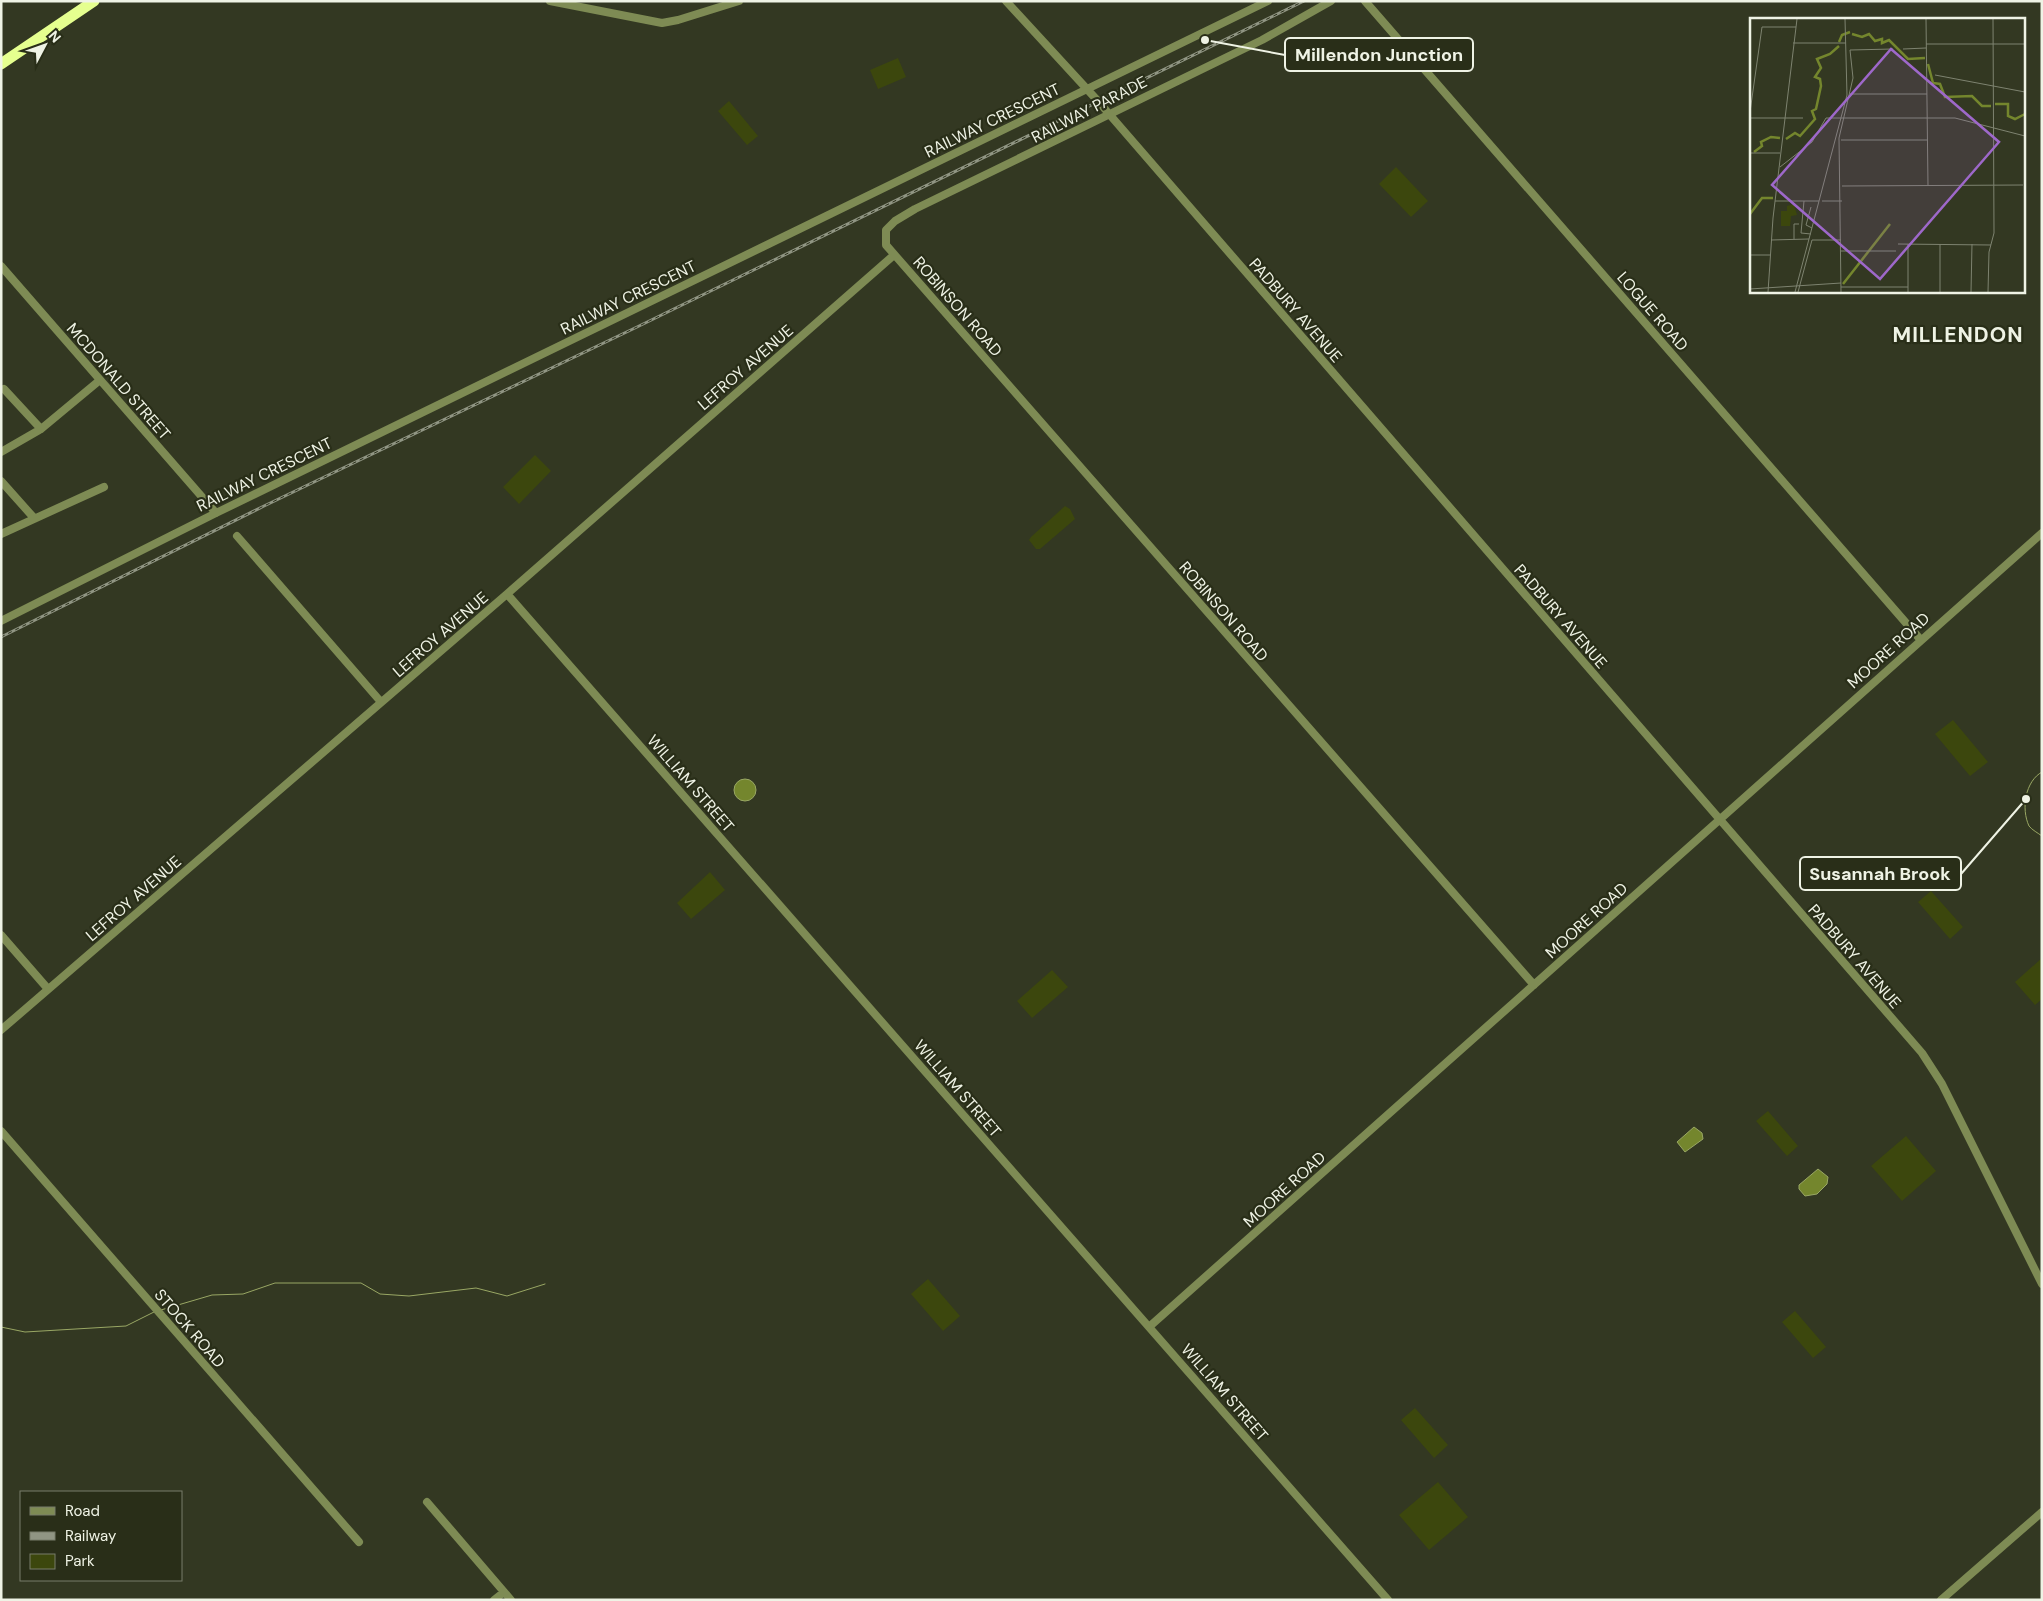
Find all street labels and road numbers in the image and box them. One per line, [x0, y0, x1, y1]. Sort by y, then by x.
street label: RAILWAY PARADE [1028, 71, 1151, 148]
street label: RAILWAY CRESCENT [921, 78, 1064, 162]
street label: ROBINSON ROAD [908, 252, 1007, 361]
street label: PADBURY AVENUE [1245, 254, 1347, 367]
street label: RAILWAY CRESCENT [557, 255, 700, 339]
street label: LOGUE ROAD [1612, 267, 1693, 355]
street label: MCDONALD STREET [62, 318, 175, 444]
street label: LEFROY AVENUE [693, 320, 798, 415]
street label: RAILWAY CRESCENT [193, 432, 336, 516]
street label: ROBINSON ROAD [1174, 557, 1273, 666]
street label: PADBURY AVENUE [1510, 560, 1612, 673]
street label: LEFROY AVENUE [388, 587, 493, 682]
street label: MOORE ROAD [1843, 608, 1934, 693]
street label: WILLIAM STREET [642, 730, 739, 837]
street label: LEFROY AVENUE [81, 851, 186, 946]
street label: MOORE ROAD [1541, 878, 1632, 963]
street label: PADBURY AVENUE [1804, 900, 1906, 1013]
street label: WILLIAM STREET [909, 1035, 1006, 1142]
street label: MOORE ROAD [1239, 1147, 1330, 1232]
street label: STOCK ROAD [150, 1285, 230, 1372]
street label: WILLIAM STREET [1176, 1339, 1273, 1446]

